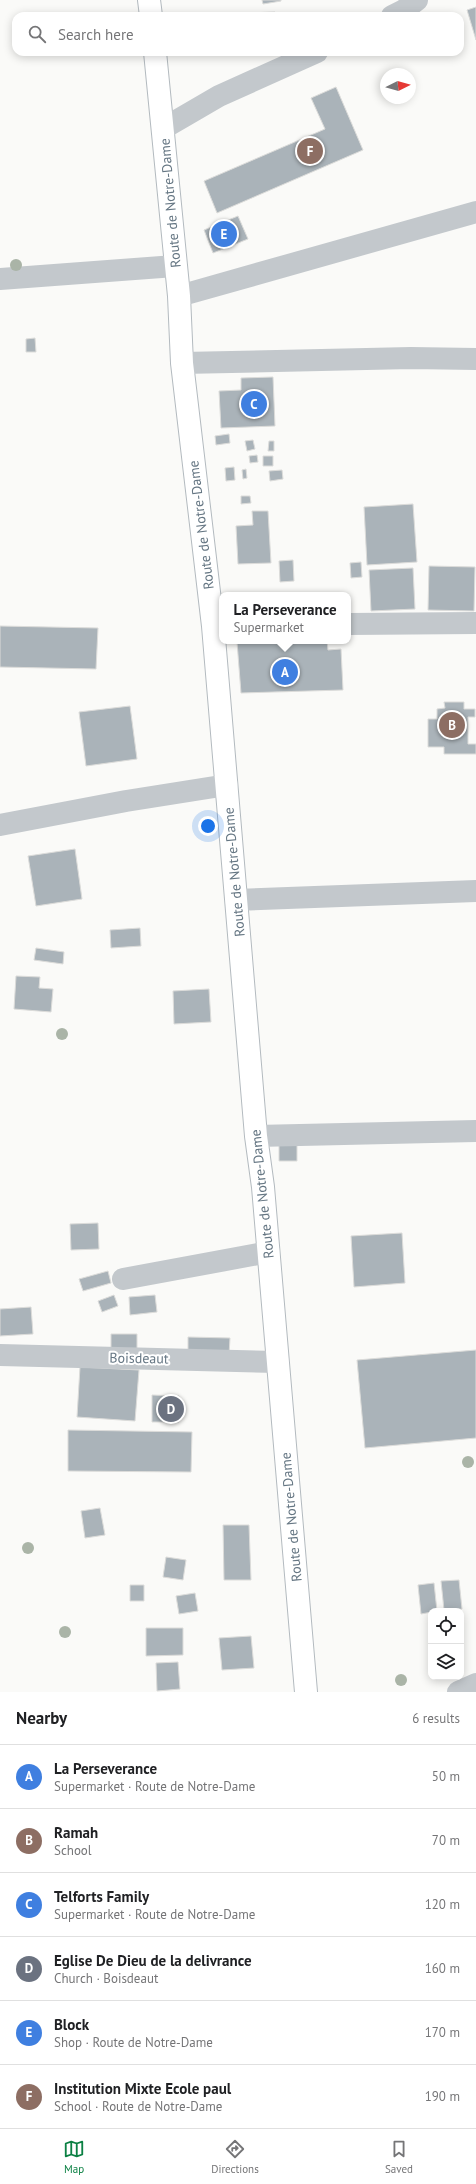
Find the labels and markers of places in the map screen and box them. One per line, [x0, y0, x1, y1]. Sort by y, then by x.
pin: F [297, 136, 323, 166]
pin: E [211, 219, 237, 249]
pin: C [241, 389, 267, 419]
pin: A [272, 657, 298, 687]
pin: B [439, 710, 465, 740]
pin: D [158, 1394, 184, 1424]

